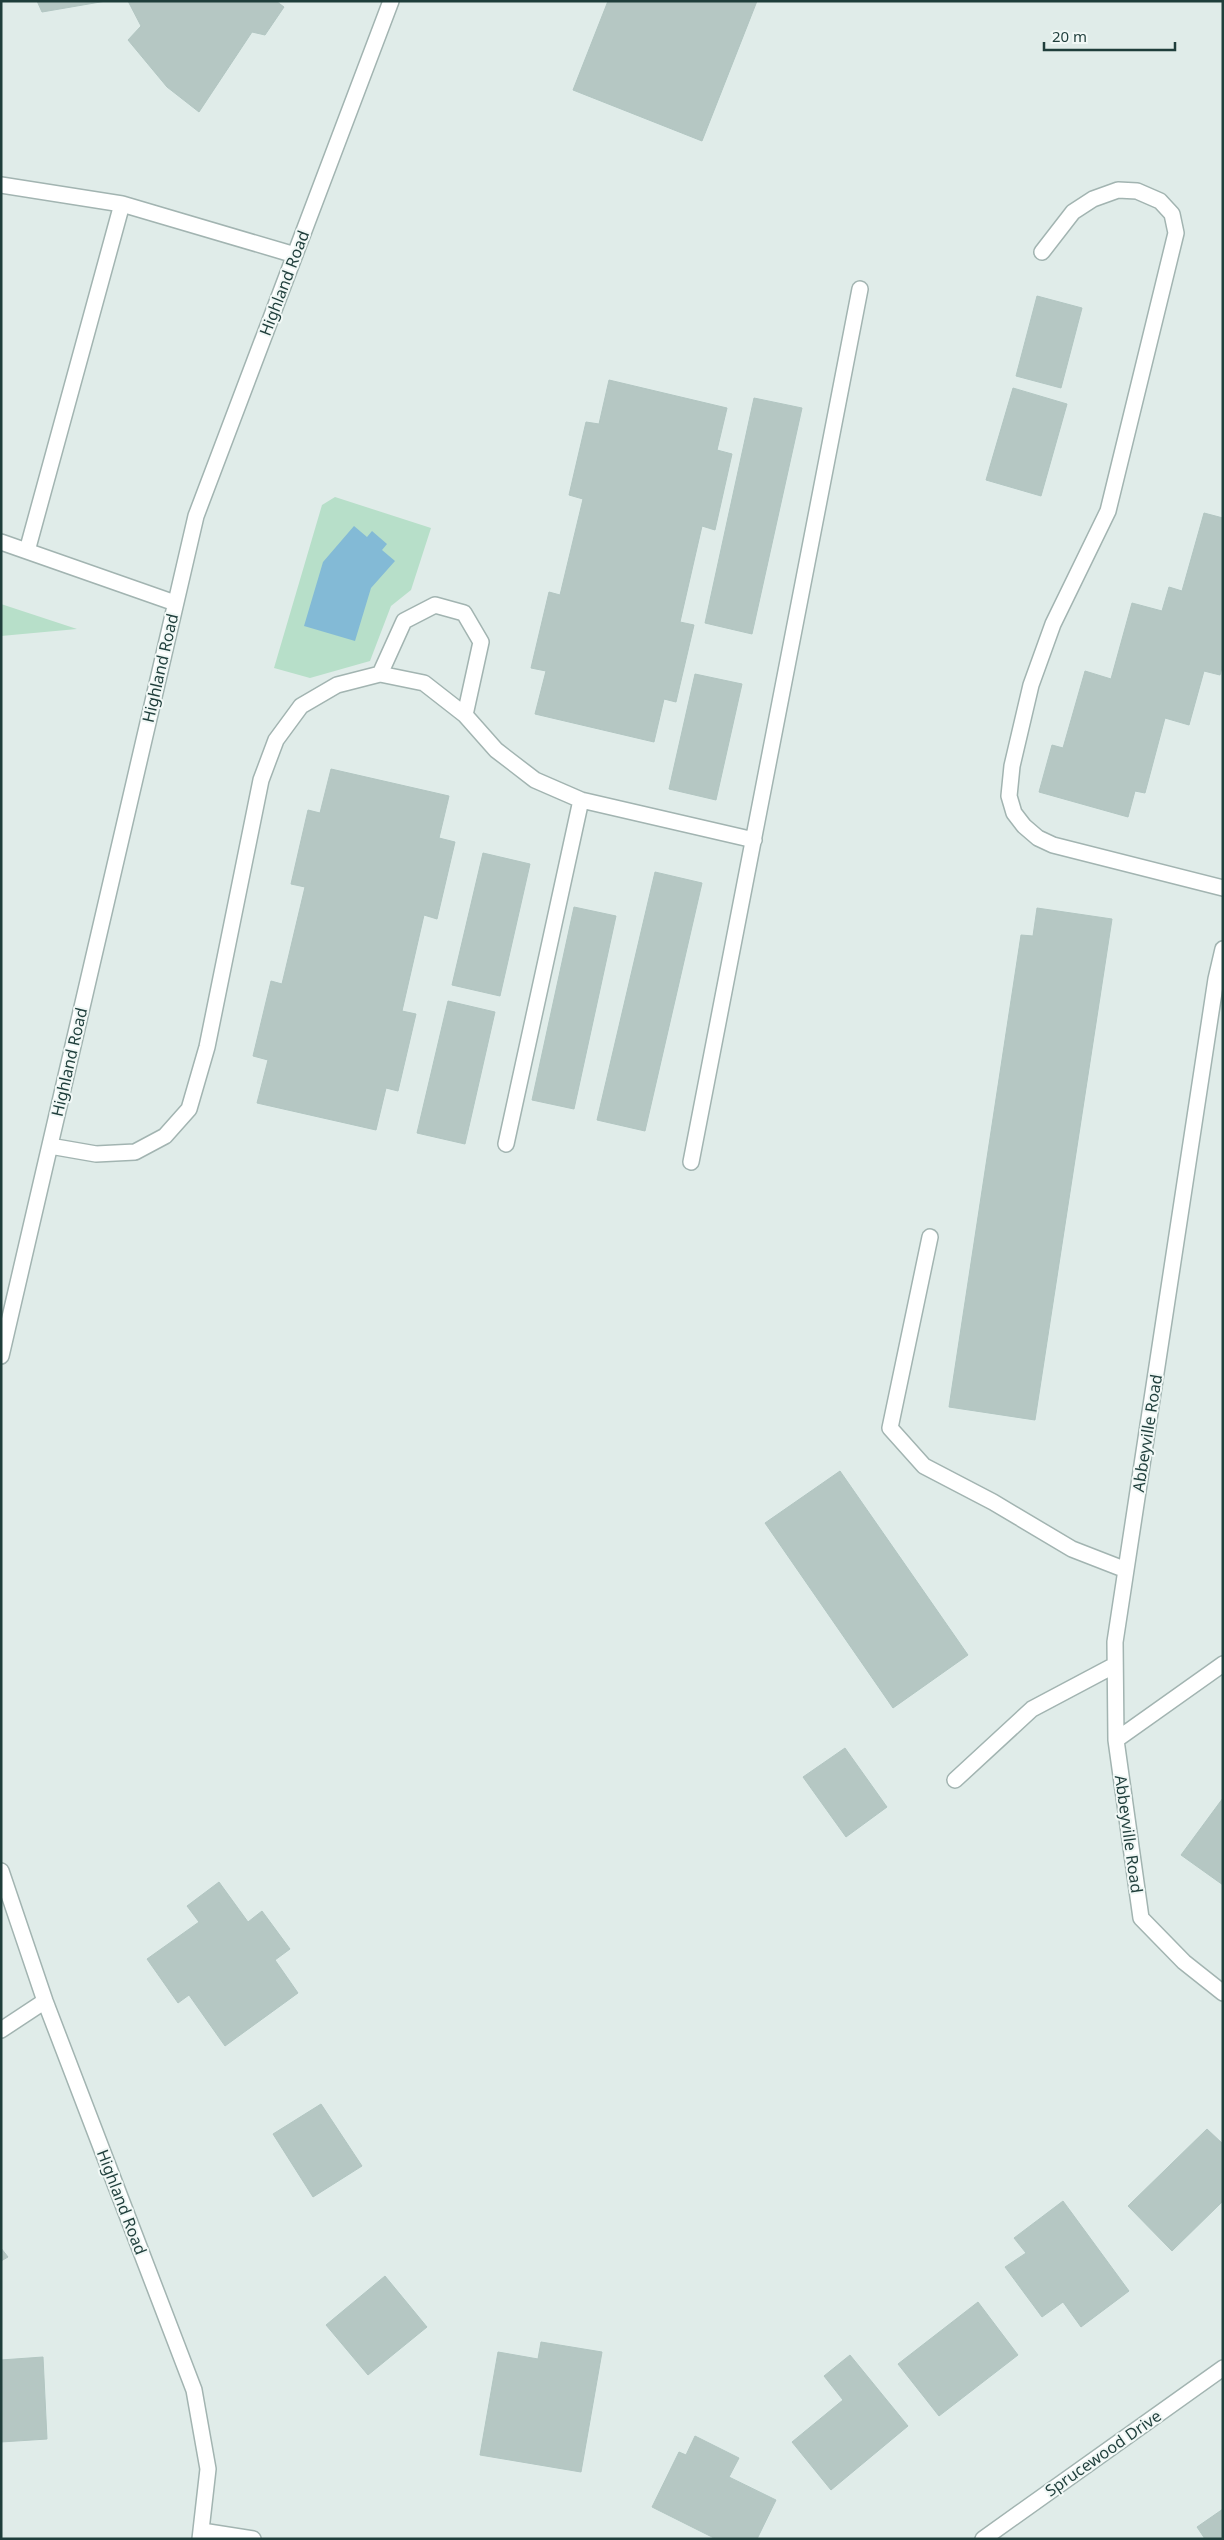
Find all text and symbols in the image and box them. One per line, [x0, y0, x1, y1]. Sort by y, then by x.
scale bar [1044, 20, 1175, 52]
text: 20 m [1052, 26, 1087, 46]
street label: Highland Road [254, 227, 314, 339]
street label: Highland Road [137, 611, 183, 725]
street label: Highland Road [46, 1005, 92, 1119]
street label: Abbeyville Road [1127, 1373, 1167, 1493]
street label: Abbeyville Road [1110, 1774, 1148, 1894]
street label: Highland Road [92, 2146, 152, 2258]
street label: Sprucewood Drive [1041, 2405, 1165, 2501]

